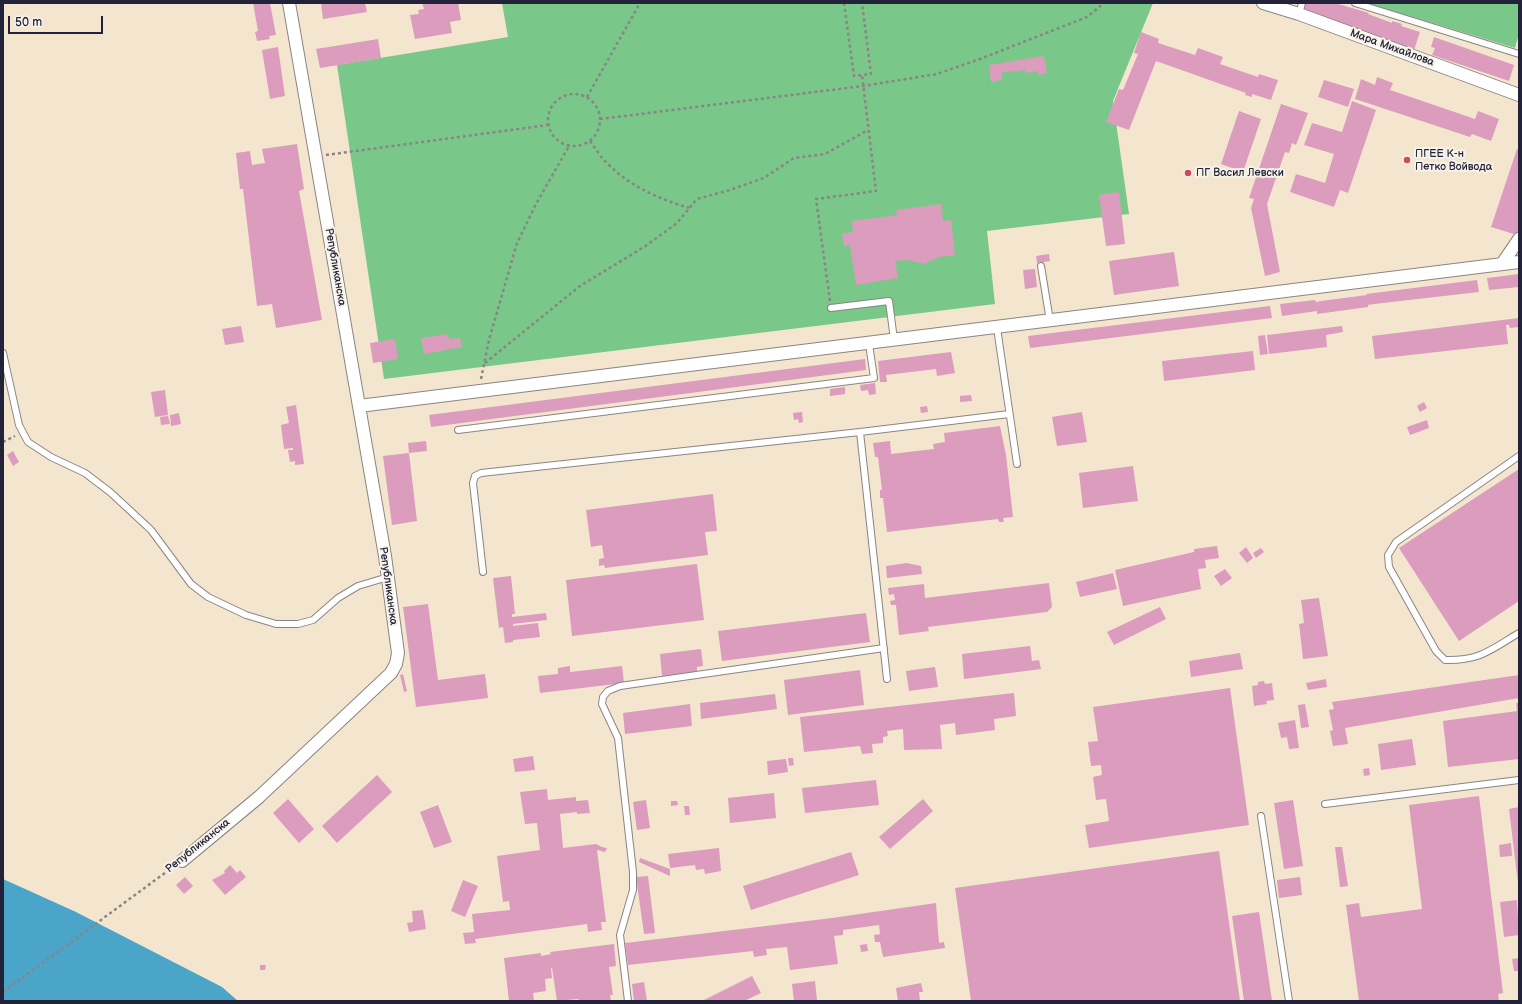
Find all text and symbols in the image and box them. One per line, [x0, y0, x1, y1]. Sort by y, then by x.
scale bar [10, 8, 105, 34]
text: 50 m [15, 15, 42, 30]
street label: Мара Михайлова [1348, 27, 1436, 69]
place label: ПГЕЕ К-н Петко Войвода [1415, 147, 1492, 173]
marker: ПГЕЕ К-н Петко Войвода [1402, 155, 1412, 165]
place label: ПГ Васил Левски [1196, 166, 1284, 180]
marker: ПГ Васил Левски [1183, 168, 1193, 178]
street label: Републиканска [322, 227, 348, 307]
street label: Републиканска [376, 546, 400, 626]
street label: Републиканска [163, 816, 233, 876]

